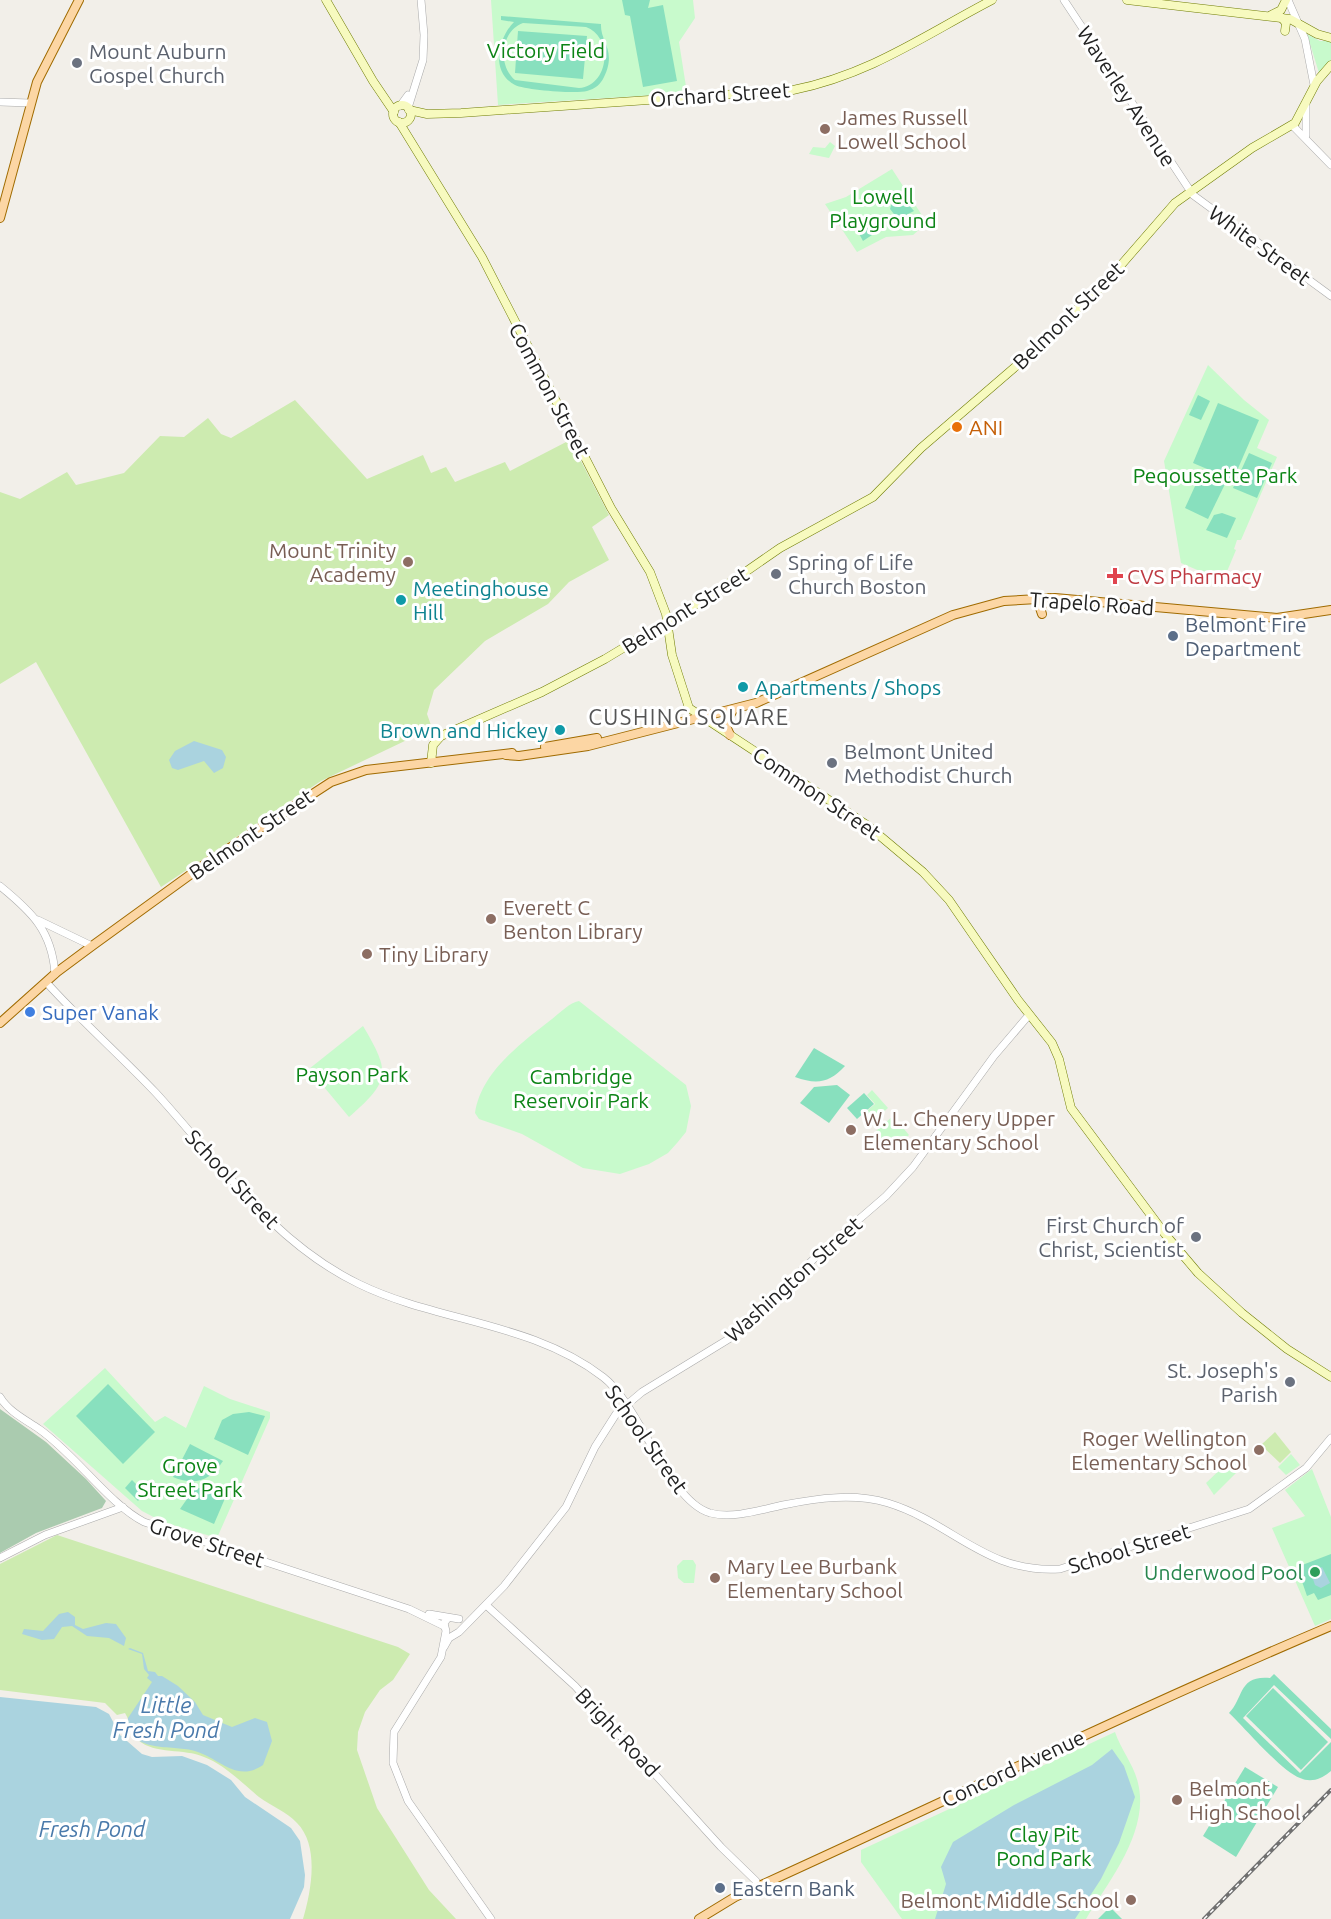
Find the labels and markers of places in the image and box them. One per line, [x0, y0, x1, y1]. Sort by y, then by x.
place label: Mount Auburn Gospel Church [89, 39, 226, 87]
marker: Mount Auburn Gospel Church [70, 56, 84, 70]
place label: James Russell Lowell School [837, 105, 968, 153]
marker: James Russell Lowell School [818, 122, 832, 136]
place label: ANI [969, 415, 1003, 439]
marker: ANI [950, 420, 964, 434]
place label: Mount Trinity Academy [269, 538, 396, 586]
place label: Spring of Life Church Boston [788, 550, 927, 598]
marker: Mount Trinity Academy [401, 555, 415, 569]
place label: CVS Pharmacy [1127, 564, 1262, 588]
marker: Spring of Life Church Boston [769, 567, 783, 581]
marker: CVS Pharmacy [1108, 569, 1122, 583]
place label: Meetinghouse Hill [413, 576, 549, 624]
marker: Meetinghouse Hill [394, 593, 408, 607]
place label: Belmont Fire Department [1185, 612, 1307, 660]
marker: Belmont Fire Department [1166, 629, 1180, 643]
place label: Apartments / Shops [755, 675, 941, 699]
marker: Apartments / Shops [736, 680, 750, 694]
place label: Brown and Hickey [380, 718, 548, 742]
marker: Brown and Hickey [553, 723, 567, 737]
place label: Belmont United Methodist Church [844, 739, 1012, 787]
marker: Belmont United Methodist Church [825, 756, 839, 770]
place label: Everett C Benton Library [503, 895, 643, 943]
marker: Everett C Benton Library [484, 912, 498, 926]
place label: Tiny Library [379, 942, 488, 966]
marker: Tiny Library [360, 947, 374, 961]
place label: Super Vanak [42, 1000, 159, 1024]
marker: Super Vanak [23, 1005, 37, 1019]
place label: W. L. Chenery Upper Elementary School [863, 1106, 1055, 1154]
marker: W. L. Chenery Upper Elementary School [844, 1123, 858, 1137]
place label: First Church of Christ, Scientist [1038, 1213, 1185, 1261]
marker: First Church of Christ, Scientist [1189, 1230, 1203, 1244]
place label: St. Joseph's Parish [1167, 1358, 1278, 1406]
marker: St. Joseph's Parish [1283, 1375, 1297, 1389]
place label: Roger Wellington Elementary School [1071, 1426, 1247, 1474]
marker: Roger Wellington Elementary School [1252, 1443, 1266, 1457]
place label: Mary Lee Burbank Elementary School [727, 1554, 903, 1602]
place label: Underwood Pool [1144, 1560, 1303, 1584]
marker: Underwood Pool [1308, 1565, 1322, 1579]
marker: Mary Lee Burbank Elementary School [708, 1571, 722, 1585]
place label: Belmont High School [1189, 1776, 1300, 1824]
marker: Belmont High School [1170, 1793, 1184, 1807]
place label: Eastern Bank [732, 1876, 855, 1900]
marker: Eastern Bank [713, 1881, 727, 1895]
place label: Belmont Middle School [900, 1888, 1119, 1912]
marker: Belmont Middle School [1124, 1893, 1138, 1907]

